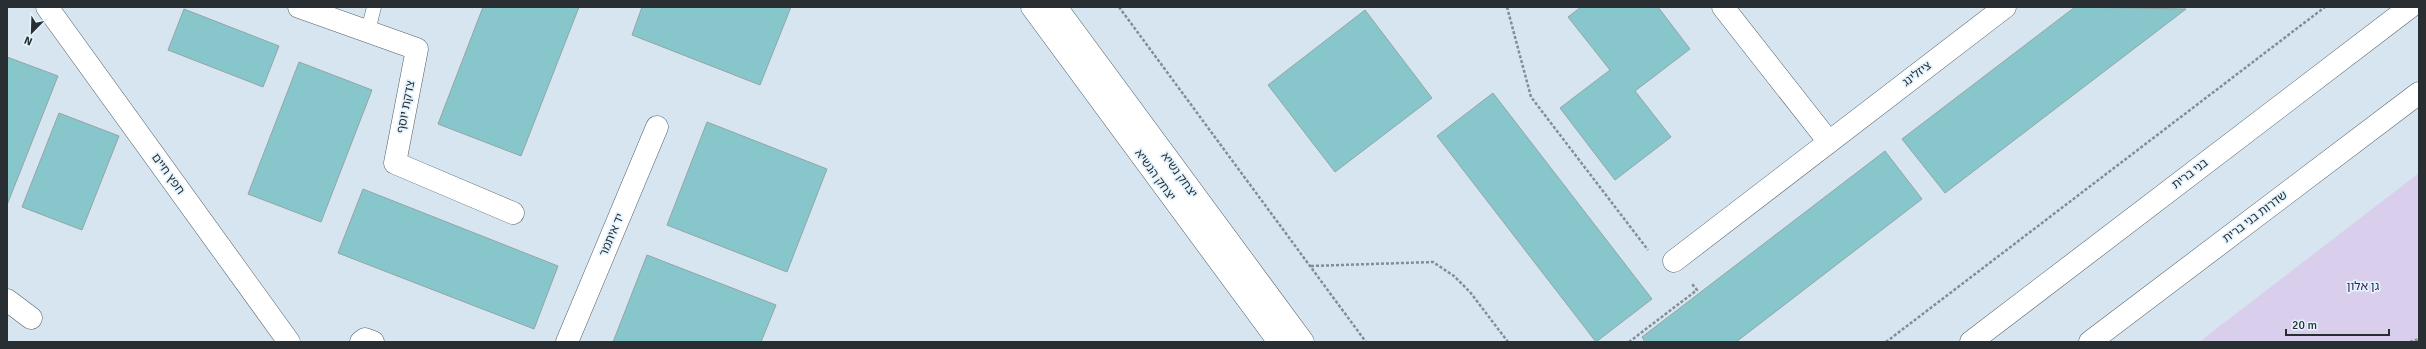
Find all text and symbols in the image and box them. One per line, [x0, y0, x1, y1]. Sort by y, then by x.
north arrow [12, 12, 52, 52]
text: N [22, 33, 34, 48]
street label: ציזלינג [1899, 58, 1935, 90]
street label: צדקת יוסף [394, 79, 418, 135]
street label: יצחק הנשיא [1131, 146, 1179, 204]
street label: יצחק נשיא [1157, 149, 1201, 201]
street label: חפץ חיים [148, 151, 188, 197]
street label: בני ברית [2169, 155, 2211, 193]
street label: שדרות בני ברית [2220, 188, 2290, 246]
street label: יד איתמר [596, 211, 628, 259]
park label: גן אלון [2347, 279, 2380, 294]
scale bar [2286, 311, 2389, 337]
text: 20 m [2292, 318, 2317, 333]

